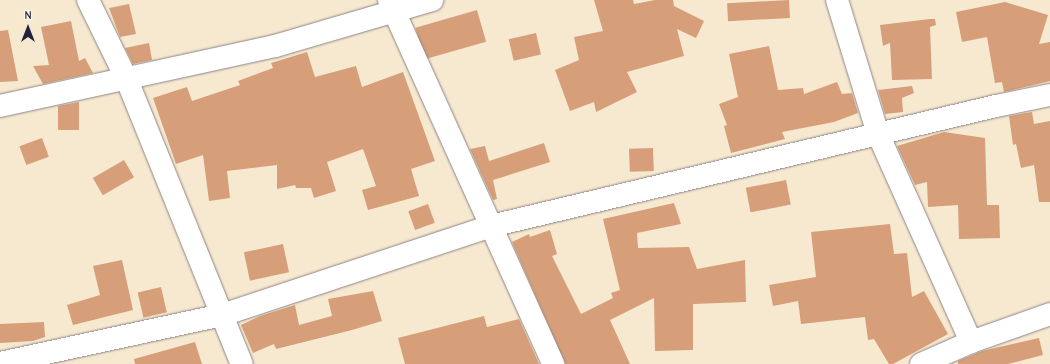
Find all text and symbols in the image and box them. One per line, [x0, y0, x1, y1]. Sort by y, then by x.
north arrow [8, 8, 48, 48]
text: N [24, 9, 32, 22]

